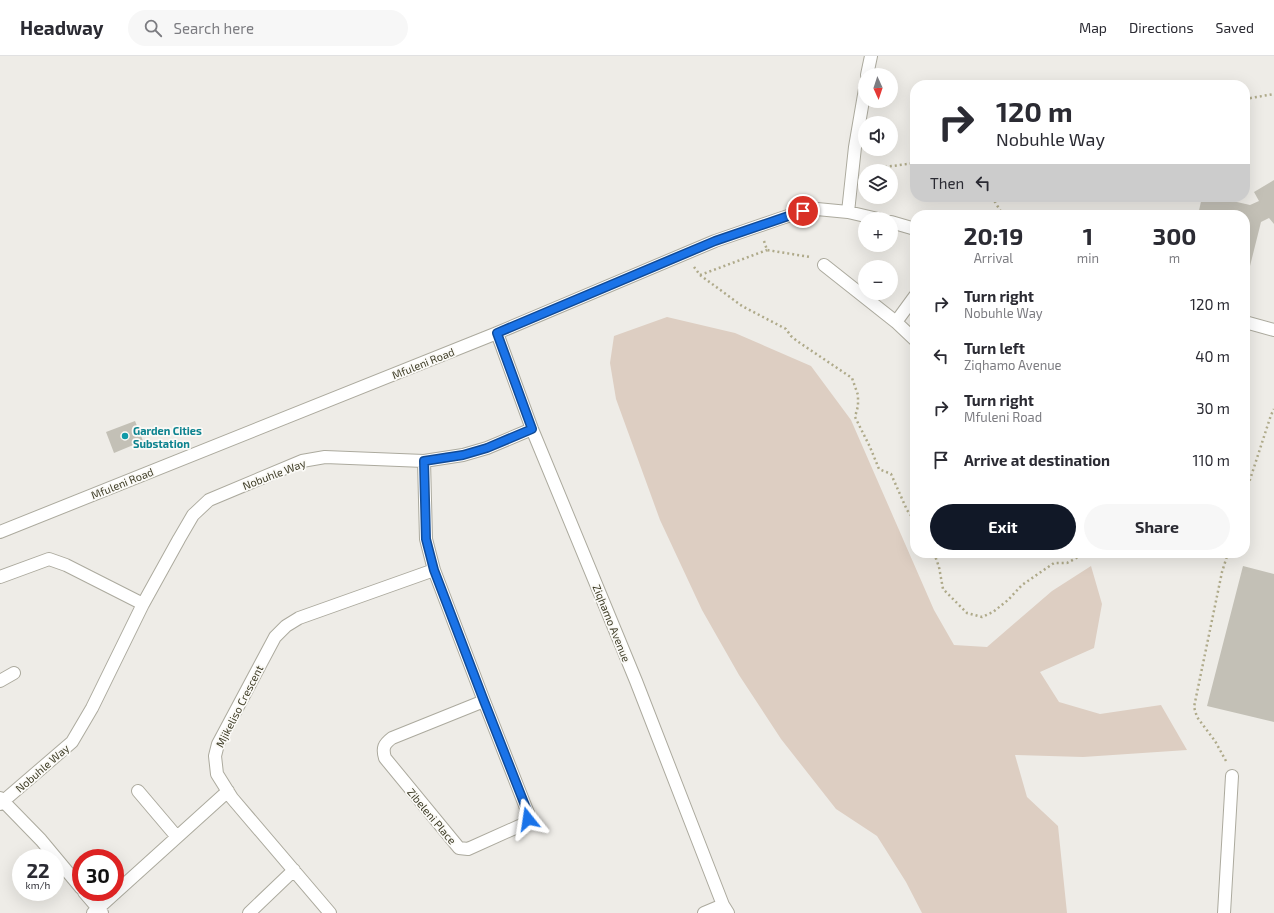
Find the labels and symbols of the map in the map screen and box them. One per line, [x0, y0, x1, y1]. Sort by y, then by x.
north arrow [858, 68, 898, 108]
pin [786, 194, 820, 228]
street label: Mfuleni Road [390, 345, 456, 381]
place label: Garden Cities Substation [133, 424, 202, 450]
marker: Garden Cities Substation [120, 431, 130, 441]
street label: Nobuhle Way [241, 456, 308, 492]
street label: Mfuleni Road [89, 465, 155, 501]
street label: Ziqhamo Avenue [591, 582, 634, 664]
street label: Mjikeliso Crescent [213, 663, 266, 750]
street label: Nobuhle Way [13, 741, 72, 795]
street label: Zibeleni Place [405, 785, 459, 847]
position arrow [507, 798, 549, 840]
speed limit sign: 30 [72, 849, 124, 901]

